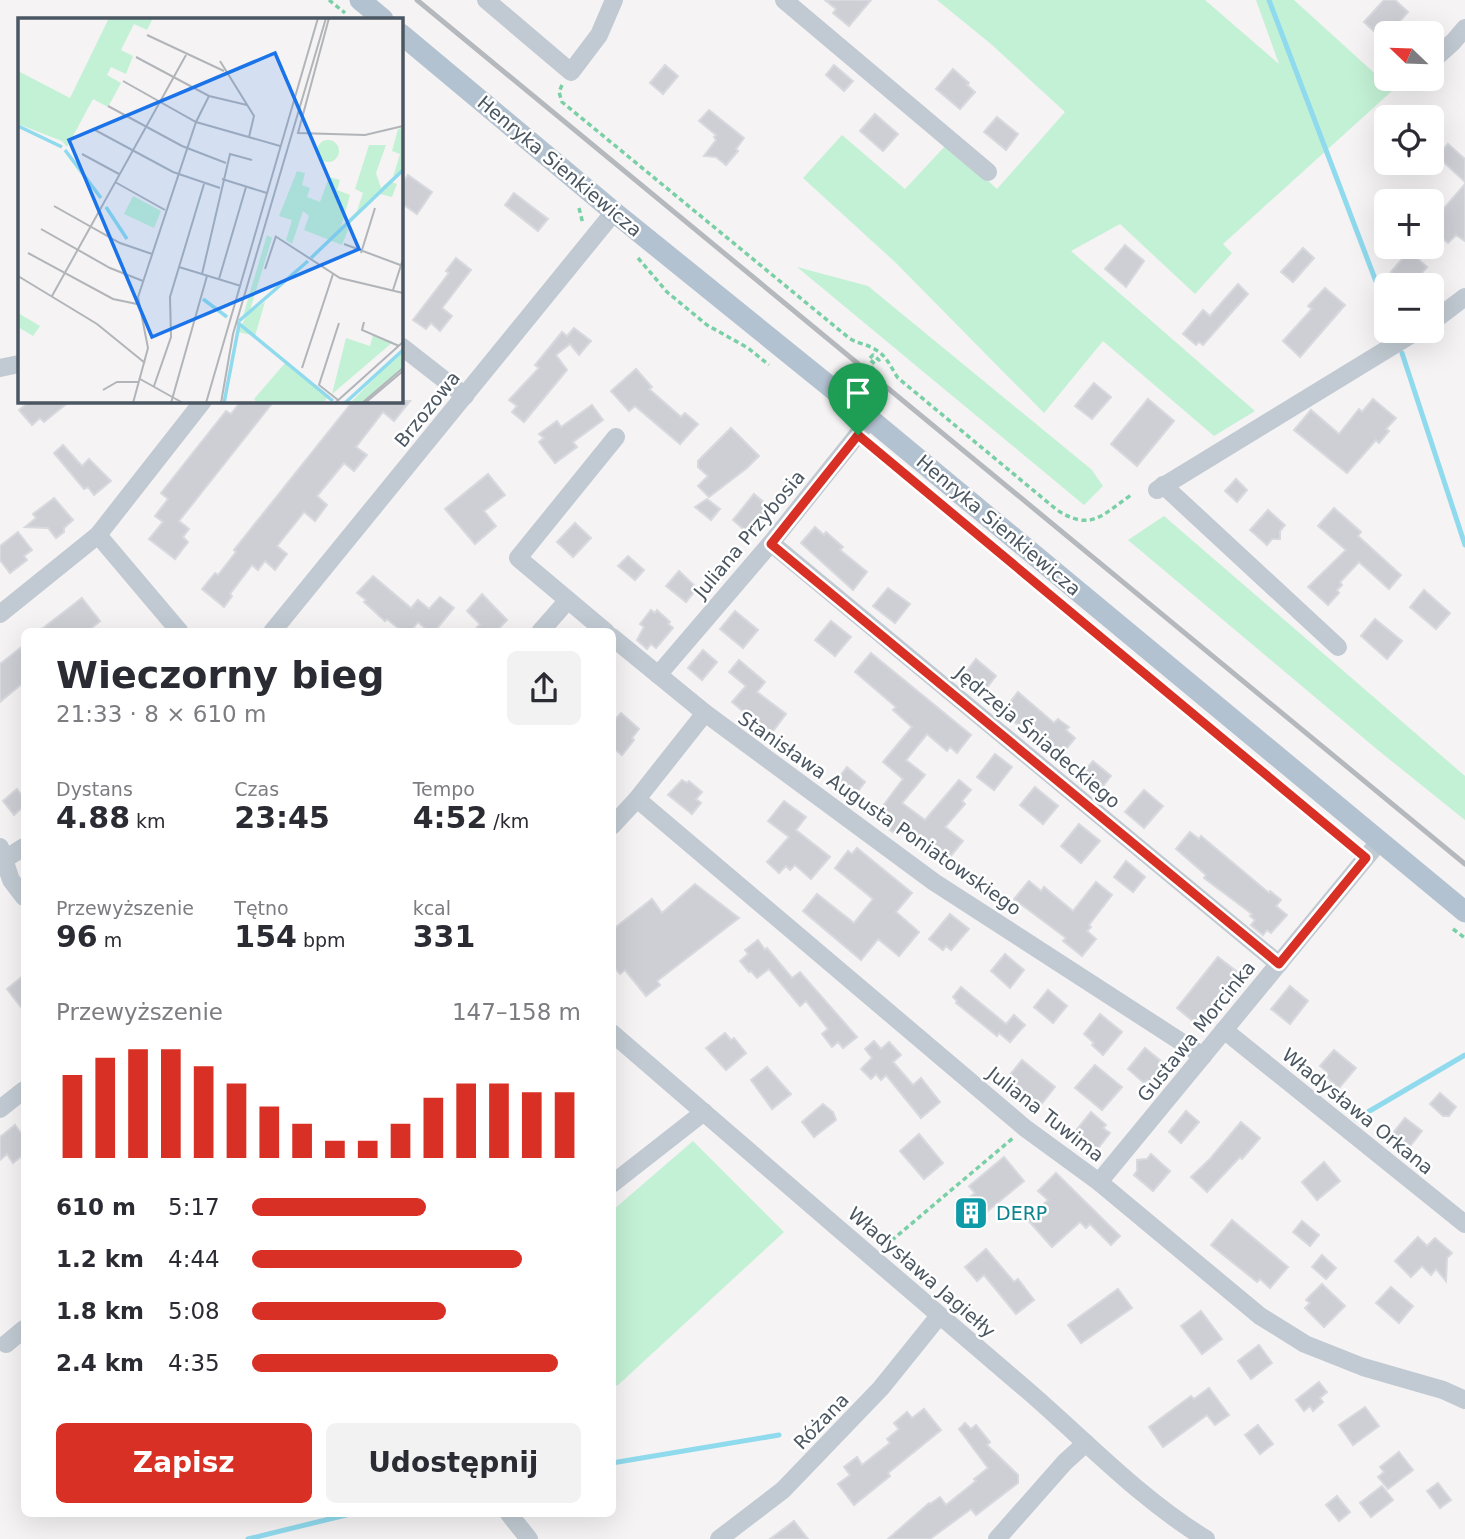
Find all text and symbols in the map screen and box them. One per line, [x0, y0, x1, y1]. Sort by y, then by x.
inset map [18, 18, 402, 402]
north arrow [1374, 21, 1444, 91]
map controls [1374, 21, 1444, 343]
street label: Henryka Sienkiewicza [474, 91, 646, 241]
button: locate [1374, 105, 1444, 175]
button: + [1374, 189, 1444, 259]
button: − [1374, 273, 1444, 343]
pin [828, 363, 888, 435]
street label: Brzozowa [390, 367, 464, 451]
icon: arrive [839, 374, 877, 412]
street label: Henryka Sienkiewicza [913, 450, 1085, 600]
street label: Juliana Przybosia [688, 466, 809, 603]
button: share [507, 651, 581, 725]
text: Wieczorny bieg [56, 653, 384, 697]
street label: Jędrzeja Śniadeckiego [950, 660, 1126, 812]
text: 21:33 · 8 × 610 m [56, 701, 266, 727]
street label: Stanisława Augusta Poniatowskiego [734, 706, 1026, 920]
text: Dystans [56, 778, 133, 800]
text: Czas [234, 778, 279, 800]
text: Tempo [413, 778, 475, 800]
text: 4.88 [56, 800, 130, 835]
text: 23:45 [234, 800, 330, 835]
text: 4:52 [413, 800, 487, 835]
text: km [130, 810, 166, 832]
text: /km [487, 810, 529, 832]
text: Przewyższenie [56, 897, 194, 919]
text: Tętno [234, 897, 289, 919]
text: kcal [413, 897, 451, 919]
text: 96 [56, 919, 98, 954]
text: 154 [234, 919, 297, 954]
text: 331 [413, 919, 475, 954]
text: m [98, 929, 122, 951]
text: bpm [297, 929, 346, 951]
street label: Gustawa Morcinka [1133, 956, 1259, 1106]
text: Przewyższenie [56, 999, 223, 1025]
text: 147–158 m [452, 999, 581, 1025]
street label: Władysława Orkana [1278, 1043, 1438, 1179]
street label: Juliana Tuwima [983, 1061, 1108, 1166]
text: 610 m [56, 1194, 136, 1220]
text: 5:17 [168, 1194, 220, 1220]
building icon: DERP [952, 1194, 990, 1232]
street label: Władysława Jagiełły [844, 1202, 1000, 1342]
place label: DERP [996, 1202, 1047, 1224]
text: 1.2 km [56, 1246, 144, 1272]
text: 4:44 [168, 1246, 220, 1272]
text: 1.8 km [56, 1298, 144, 1324]
text: 5:08 [168, 1298, 220, 1324]
text: 2.4 km [56, 1350, 144, 1376]
text: 4:35 [168, 1350, 220, 1376]
street label: Różana [789, 1388, 853, 1454]
button: Zapisz [56, 1423, 312, 1503]
button: Udostępnij [326, 1423, 581, 1503]

